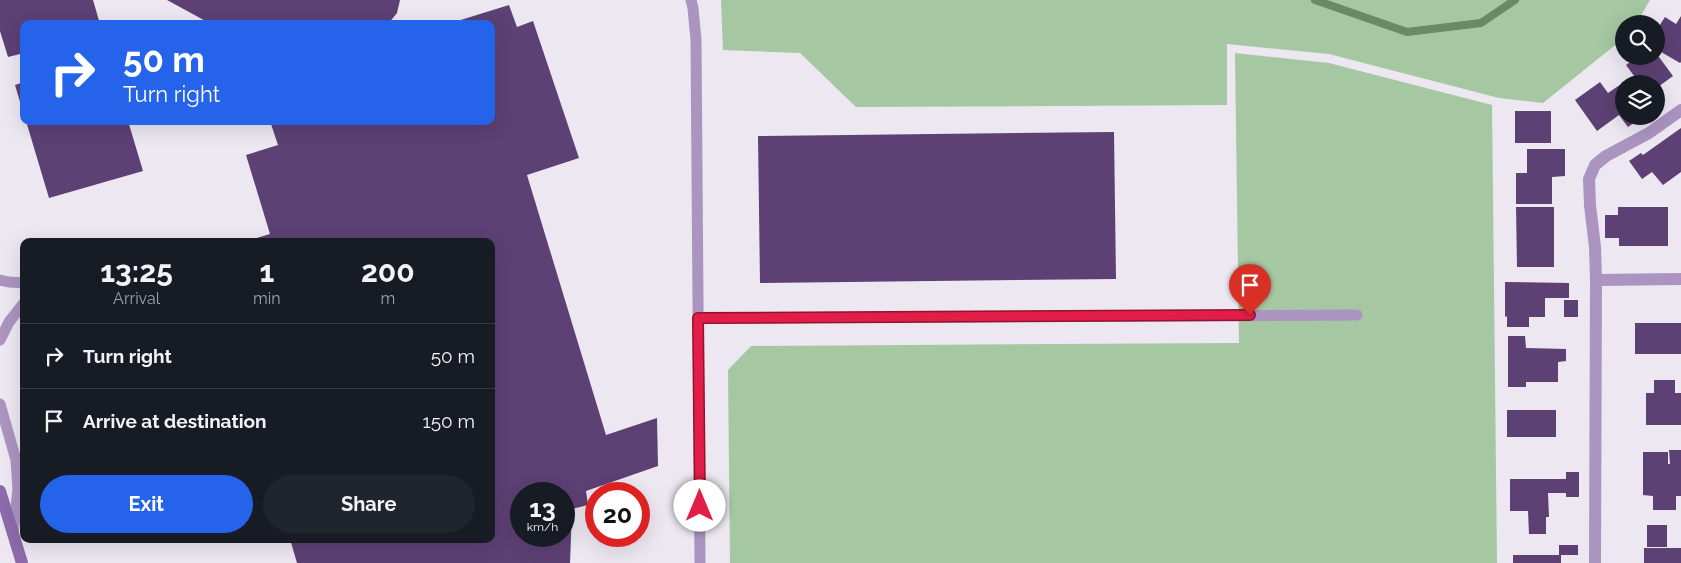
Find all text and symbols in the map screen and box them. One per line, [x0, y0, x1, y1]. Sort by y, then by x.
map controls [1615, 15, 1665, 125]
button: search [1615, 15, 1665, 65]
text: 50 m [123, 39, 205, 80]
icon: right [40, 40, 105, 105]
button: layers [1615, 75, 1665, 125]
text: Turn right [123, 81, 220, 107]
text: 13:25 [100, 254, 173, 289]
text: 1 [259, 254, 274, 289]
text: 200 [361, 254, 415, 289]
pin [1229, 264, 1271, 315]
icon: arrive [1236, 271, 1264, 299]
text: Arrival [113, 289, 160, 308]
text: min [253, 289, 281, 308]
text: m [380, 289, 395, 308]
icon: right [40, 342, 68, 370]
text: Turn right [83, 345, 172, 367]
text: 50 m [431, 345, 475, 367]
icon: arrive [40, 407, 68, 435]
text: Arrive at destination [83, 410, 267, 432]
text: 150 m [423, 410, 475, 432]
button: Exit [40, 475, 253, 533]
button: Share [263, 475, 475, 533]
position arrow [673, 479, 725, 531]
speed limit sign: 20 [585, 482, 650, 547]
text: 13 [529, 493, 556, 523]
text: km/h [527, 520, 558, 534]

